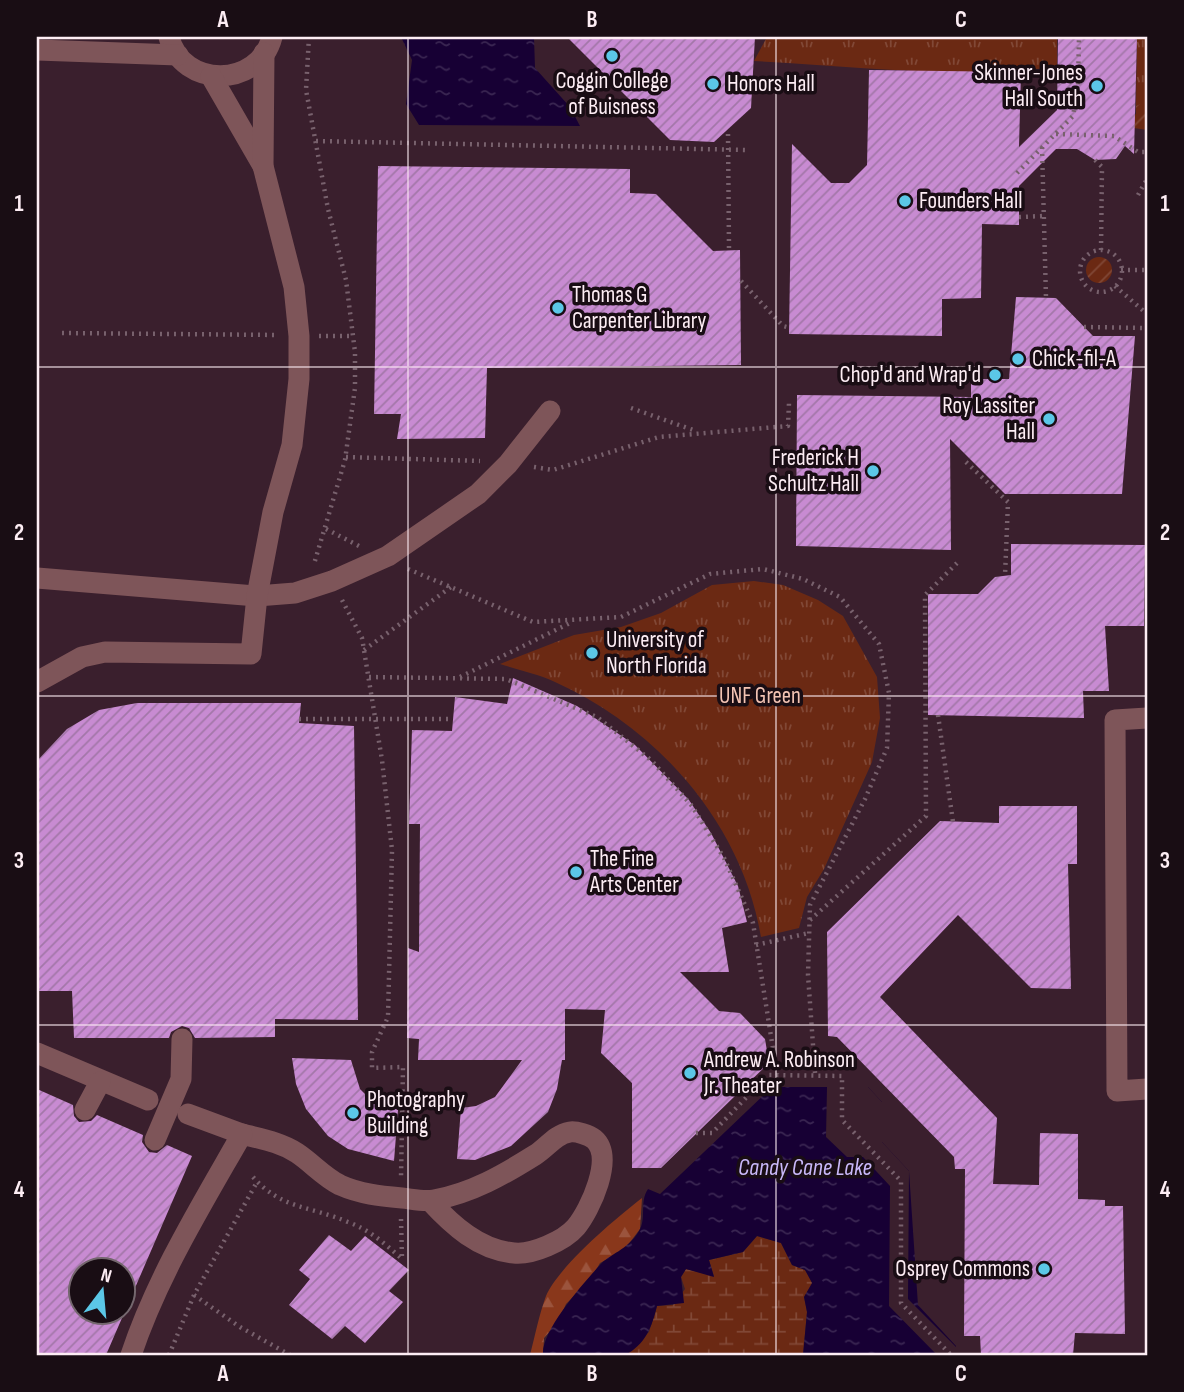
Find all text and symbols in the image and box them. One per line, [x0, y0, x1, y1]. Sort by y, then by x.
text: A [217, 6, 230, 34]
text: B [587, 6, 598, 34]
text: C [955, 6, 967, 34]
marker: Coggin College of Buisness [604, 48, 620, 64]
place label: Skinner-Jones Hall South [974, 59, 1083, 113]
place label: Coggin College of Buisness [555, 67, 669, 121]
place label: Honors Hall [727, 70, 815, 98]
marker: Honors Hall [705, 76, 721, 92]
marker: Skinner-Jones Hall South [1089, 78, 1105, 94]
place label: Founders Hall [919, 187, 1023, 215]
text: 1 [14, 190, 24, 218]
text: 1 [1160, 190, 1170, 218]
marker: Founders Hall [897, 193, 913, 209]
place label: Thomas G Carpenter Library [572, 281, 707, 335]
marker: Thomas G Carpenter Library [550, 300, 566, 316]
place label: Chick-fil-A [1032, 345, 1116, 373]
marker: Chick-fil-A [1010, 351, 1026, 367]
place label: Chop'd and Wrap'd [840, 361, 981, 389]
marker: Chop'd and Wrap'd [987, 367, 1003, 383]
place label: Roy Lassiter Hall [942, 392, 1035, 446]
marker: Roy Lassiter Hall [1041, 411, 1057, 427]
place label: Frederick H Schultz Hall [768, 444, 859, 498]
marker: Frederick H Schultz Hall [865, 463, 881, 479]
text: 2 [14, 519, 24, 547]
text: 2 [1160, 519, 1170, 547]
place label: University of North Florida [606, 626, 707, 680]
marker: University of North Florida [584, 645, 600, 661]
park label: UNF Green [719, 682, 801, 710]
place label: The Fine Arts Center [589, 845, 679, 899]
text: 3 [14, 847, 24, 875]
text: 3 [1160, 847, 1170, 875]
marker: The Fine Arts Center [568, 864, 584, 880]
place label: Andrew A. Robinson Jr. Theater [703, 1046, 855, 1100]
marker: Andrew A. Robinson Jr. Theater [682, 1065, 698, 1081]
place label: Photography Building [367, 1086, 465, 1140]
marker: Photography Building [345, 1105, 361, 1121]
water label: Candy Cane Lake [738, 1153, 872, 1182]
text: 4 [14, 1176, 25, 1204]
text: 4 [1160, 1176, 1171, 1204]
place label: Osprey Commons [895, 1255, 1030, 1283]
north arrow [66, 1256, 136, 1326]
marker: Osprey Commons [1036, 1261, 1052, 1277]
text: N [98, 1264, 114, 1289]
text: A [217, 1360, 230, 1388]
text: B [587, 1360, 598, 1388]
text: C [955, 1360, 967, 1388]

